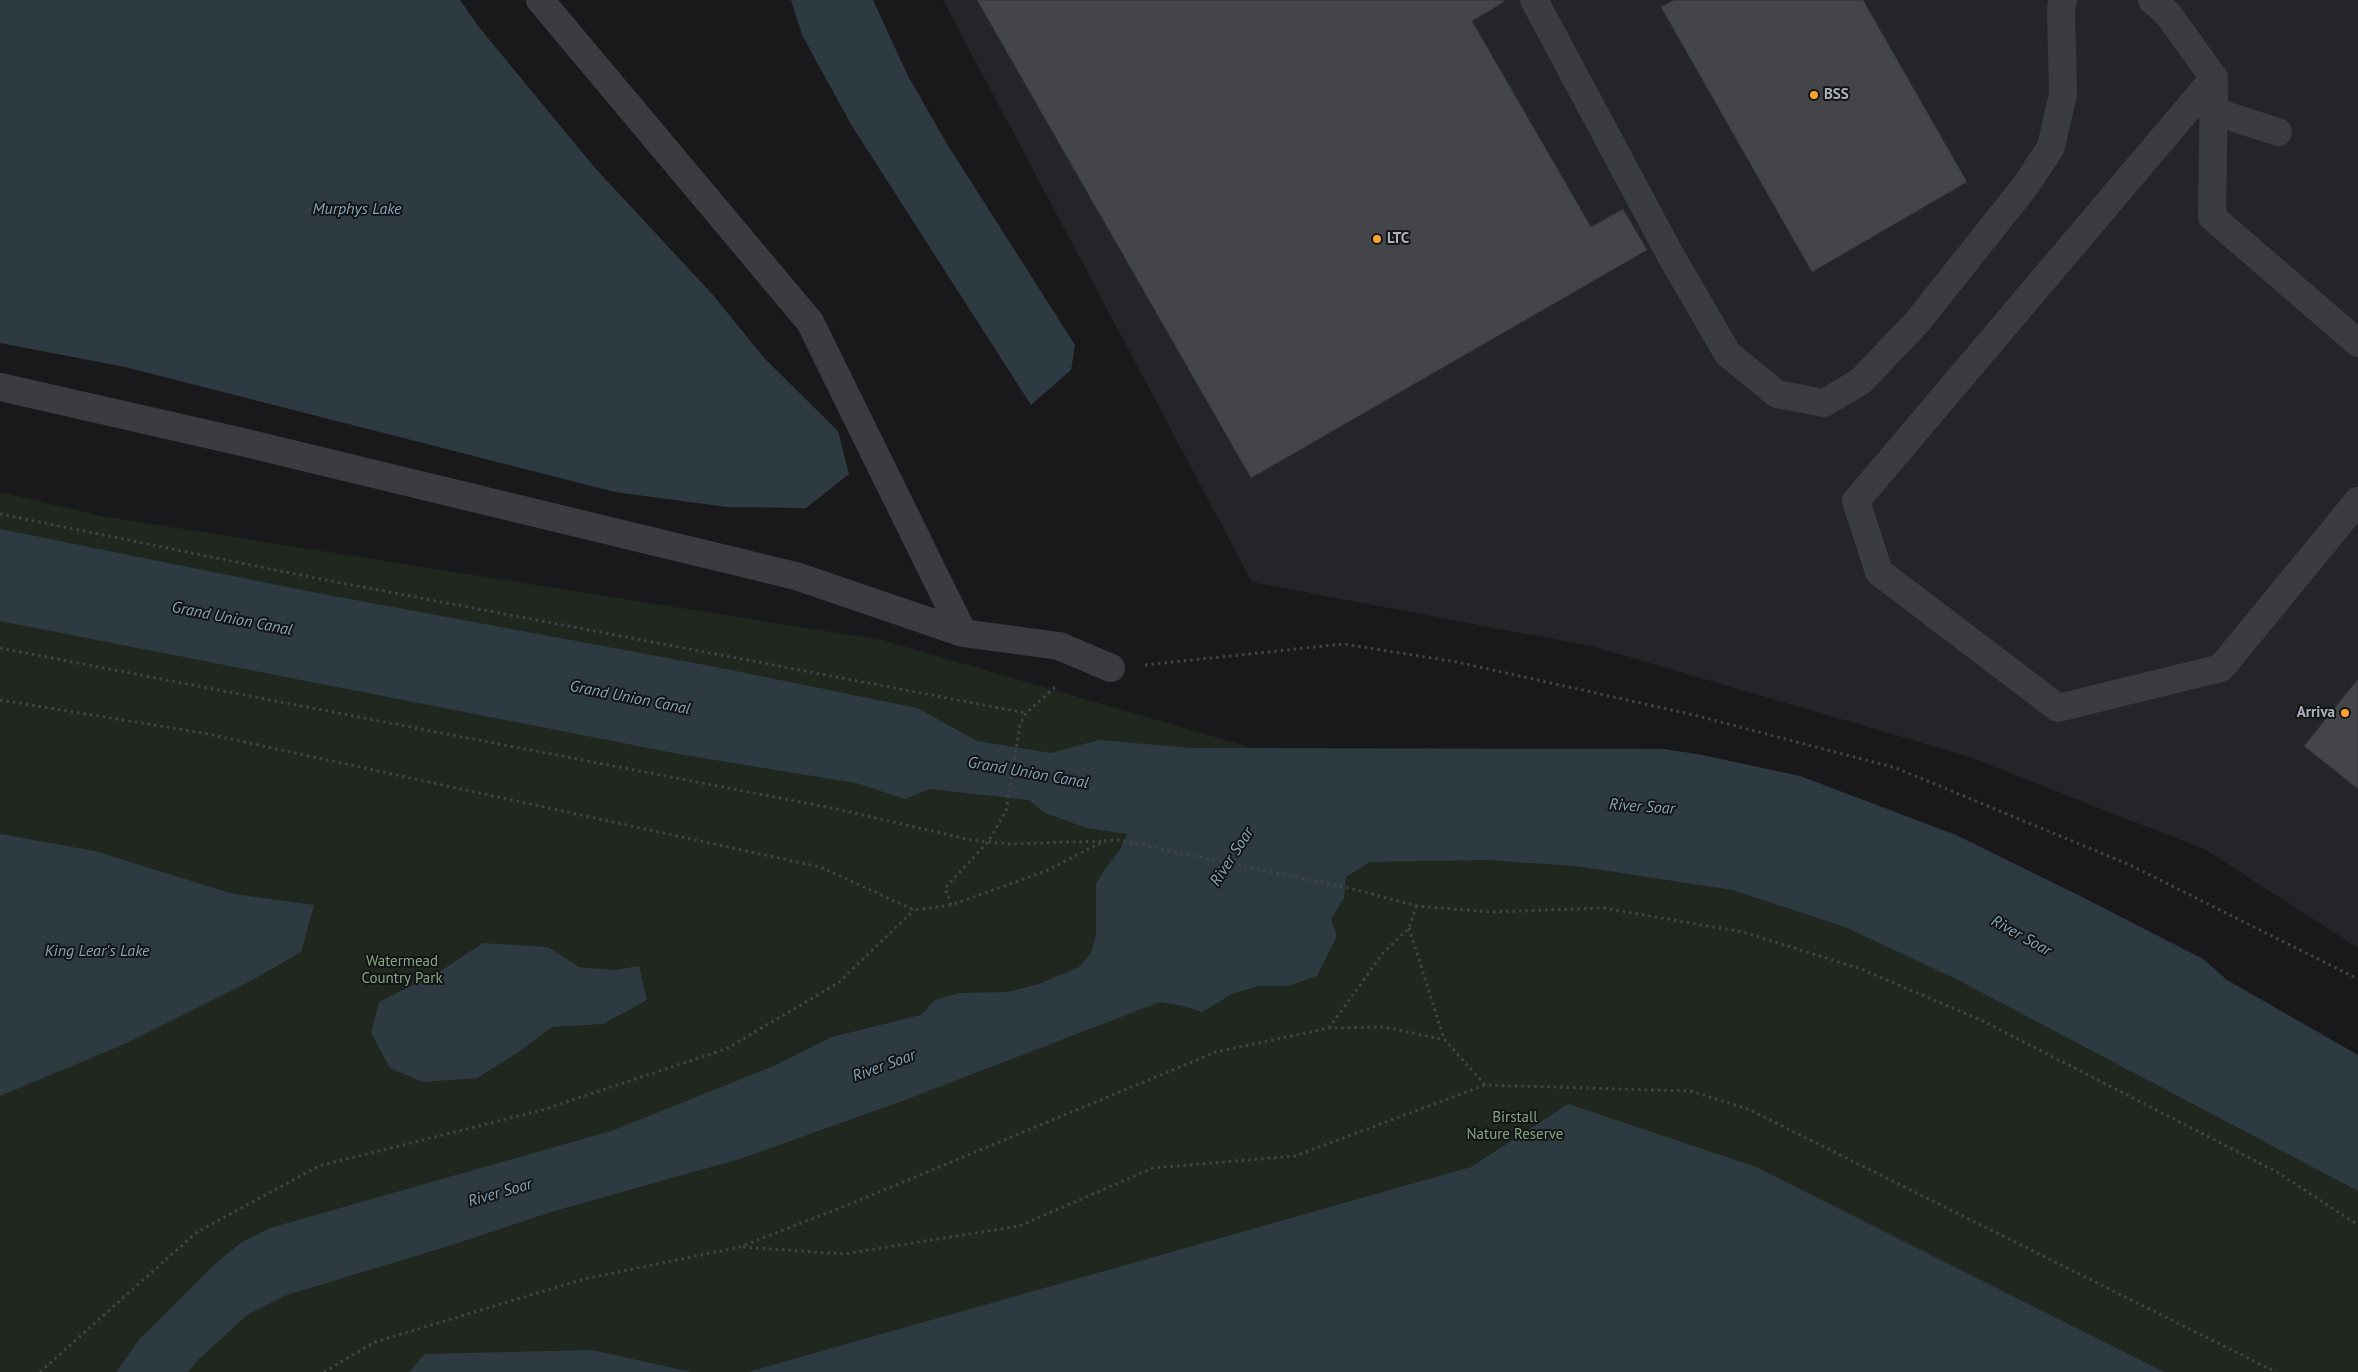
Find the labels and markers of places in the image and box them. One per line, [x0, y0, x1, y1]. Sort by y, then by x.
place label: BSS [1824, 86, 1849, 104]
marker: BSS [1808, 89, 1820, 101]
place label: LTC [1387, 230, 1409, 248]
marker: LTC [1371, 233, 1383, 245]
place label: Arriva [2297, 704, 2335, 722]
marker: Arriva [2339, 707, 2351, 719]

